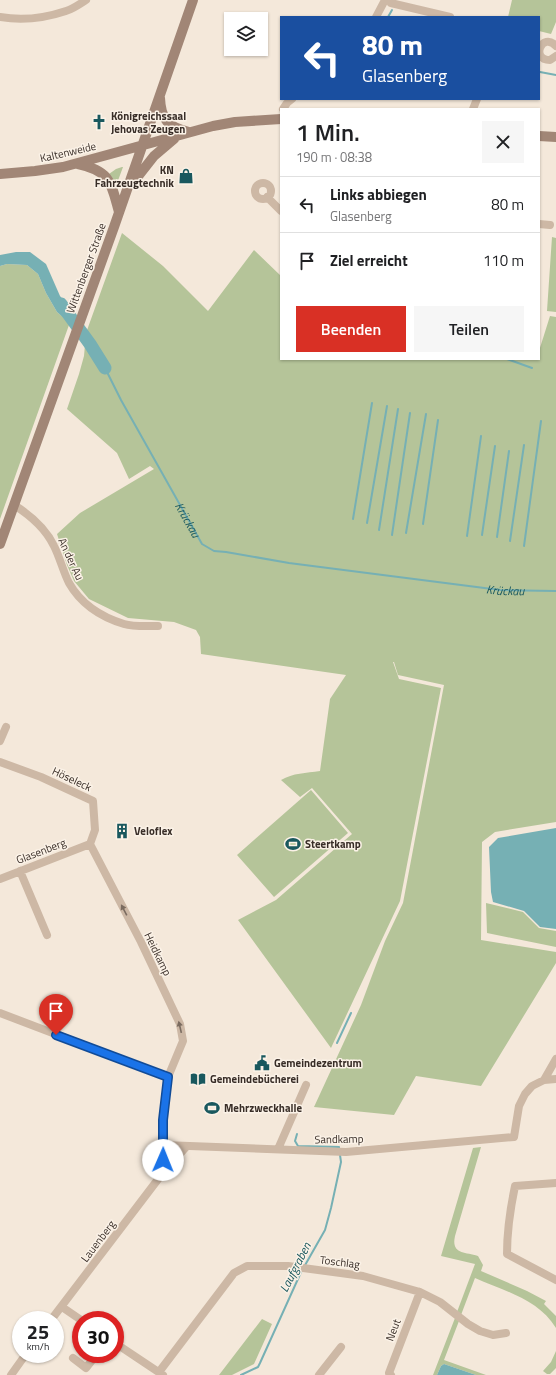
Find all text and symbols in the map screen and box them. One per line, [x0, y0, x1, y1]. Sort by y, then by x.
map controls [224, 12, 268, 56]
button: layers [224, 12, 268, 56]
text: 80 m [362, 23, 423, 66]
icon: left [296, 32, 348, 84]
text: Glasenberg [362, 62, 447, 89]
place label: Königreichssaal Jehovas Zeugen [111, 108, 186, 137]
church icon: Königreichssaal Jehovas Zeugen [90, 113, 108, 131]
text: 1 Min. [296, 114, 360, 150]
button: close [482, 121, 524, 163]
street label: Kaltenweide [38, 138, 98, 166]
text: 190 m · 08:38 [296, 147, 372, 167]
place label: KN Fahrzeugtechnik [95, 162, 174, 191]
shop icon: KN Fahrzeugtechnik [177, 167, 195, 185]
text: Links abbiegen [330, 183, 427, 206]
text: 80 m [491, 193, 524, 216]
icon: left [296, 194, 318, 216]
text: Glasenberg [330, 206, 392, 226]
street label: Wittenberger Straße [62, 220, 110, 315]
text: Ziel erreicht [330, 249, 408, 272]
text: 110 m [483, 249, 524, 272]
icon: arrive [296, 250, 318, 272]
button: Beenden [296, 306, 406, 352]
button: Teilen [414, 306, 524, 352]
water label: Krückau [171, 498, 206, 542]
street label: An der Au [54, 535, 88, 583]
water label: Krückau [485, 579, 526, 600]
street label: Höseleck [50, 763, 95, 795]
building icon: Veloflex [113, 822, 131, 840]
place label: Veloflex [134, 823, 173, 839]
street label: Glasenberg [14, 834, 69, 868]
sports icon: Steertkamp [284, 835, 302, 853]
place label: Steertkamp [305, 836, 361, 852]
one-way arrow [121, 904, 127, 916]
street label: Heidkamp [141, 929, 176, 979]
pin [39, 994, 73, 1035]
icon: arrive [45, 1000, 67, 1022]
one-way arrow [176, 1021, 182, 1033]
public building icon: Gemeindezentrum [253, 1054, 271, 1072]
place label: Gemeindezentrum [274, 1055, 362, 1071]
library icon: Gemeindebücherei [189, 1070, 207, 1088]
place label: Gemeindebücherei [210, 1071, 299, 1087]
sports icon: Mehrzweckhalle [203, 1099, 221, 1117]
place label: Mehrzweckhalle [224, 1100, 302, 1116]
street label: Sandkamp [314, 1131, 364, 1147]
position arrow [142, 1139, 184, 1181]
street label: Lauenberg [77, 1216, 119, 1265]
water label: Laufgraben [274, 1238, 316, 1295]
street label: Toschlag [319, 1252, 361, 1272]
speed limit sign: 30 [72, 1311, 124, 1363]
text: 25 [27, 1316, 49, 1347]
street label: Neut [381, 1316, 405, 1343]
text: km/h [27, 1339, 49, 1354]

